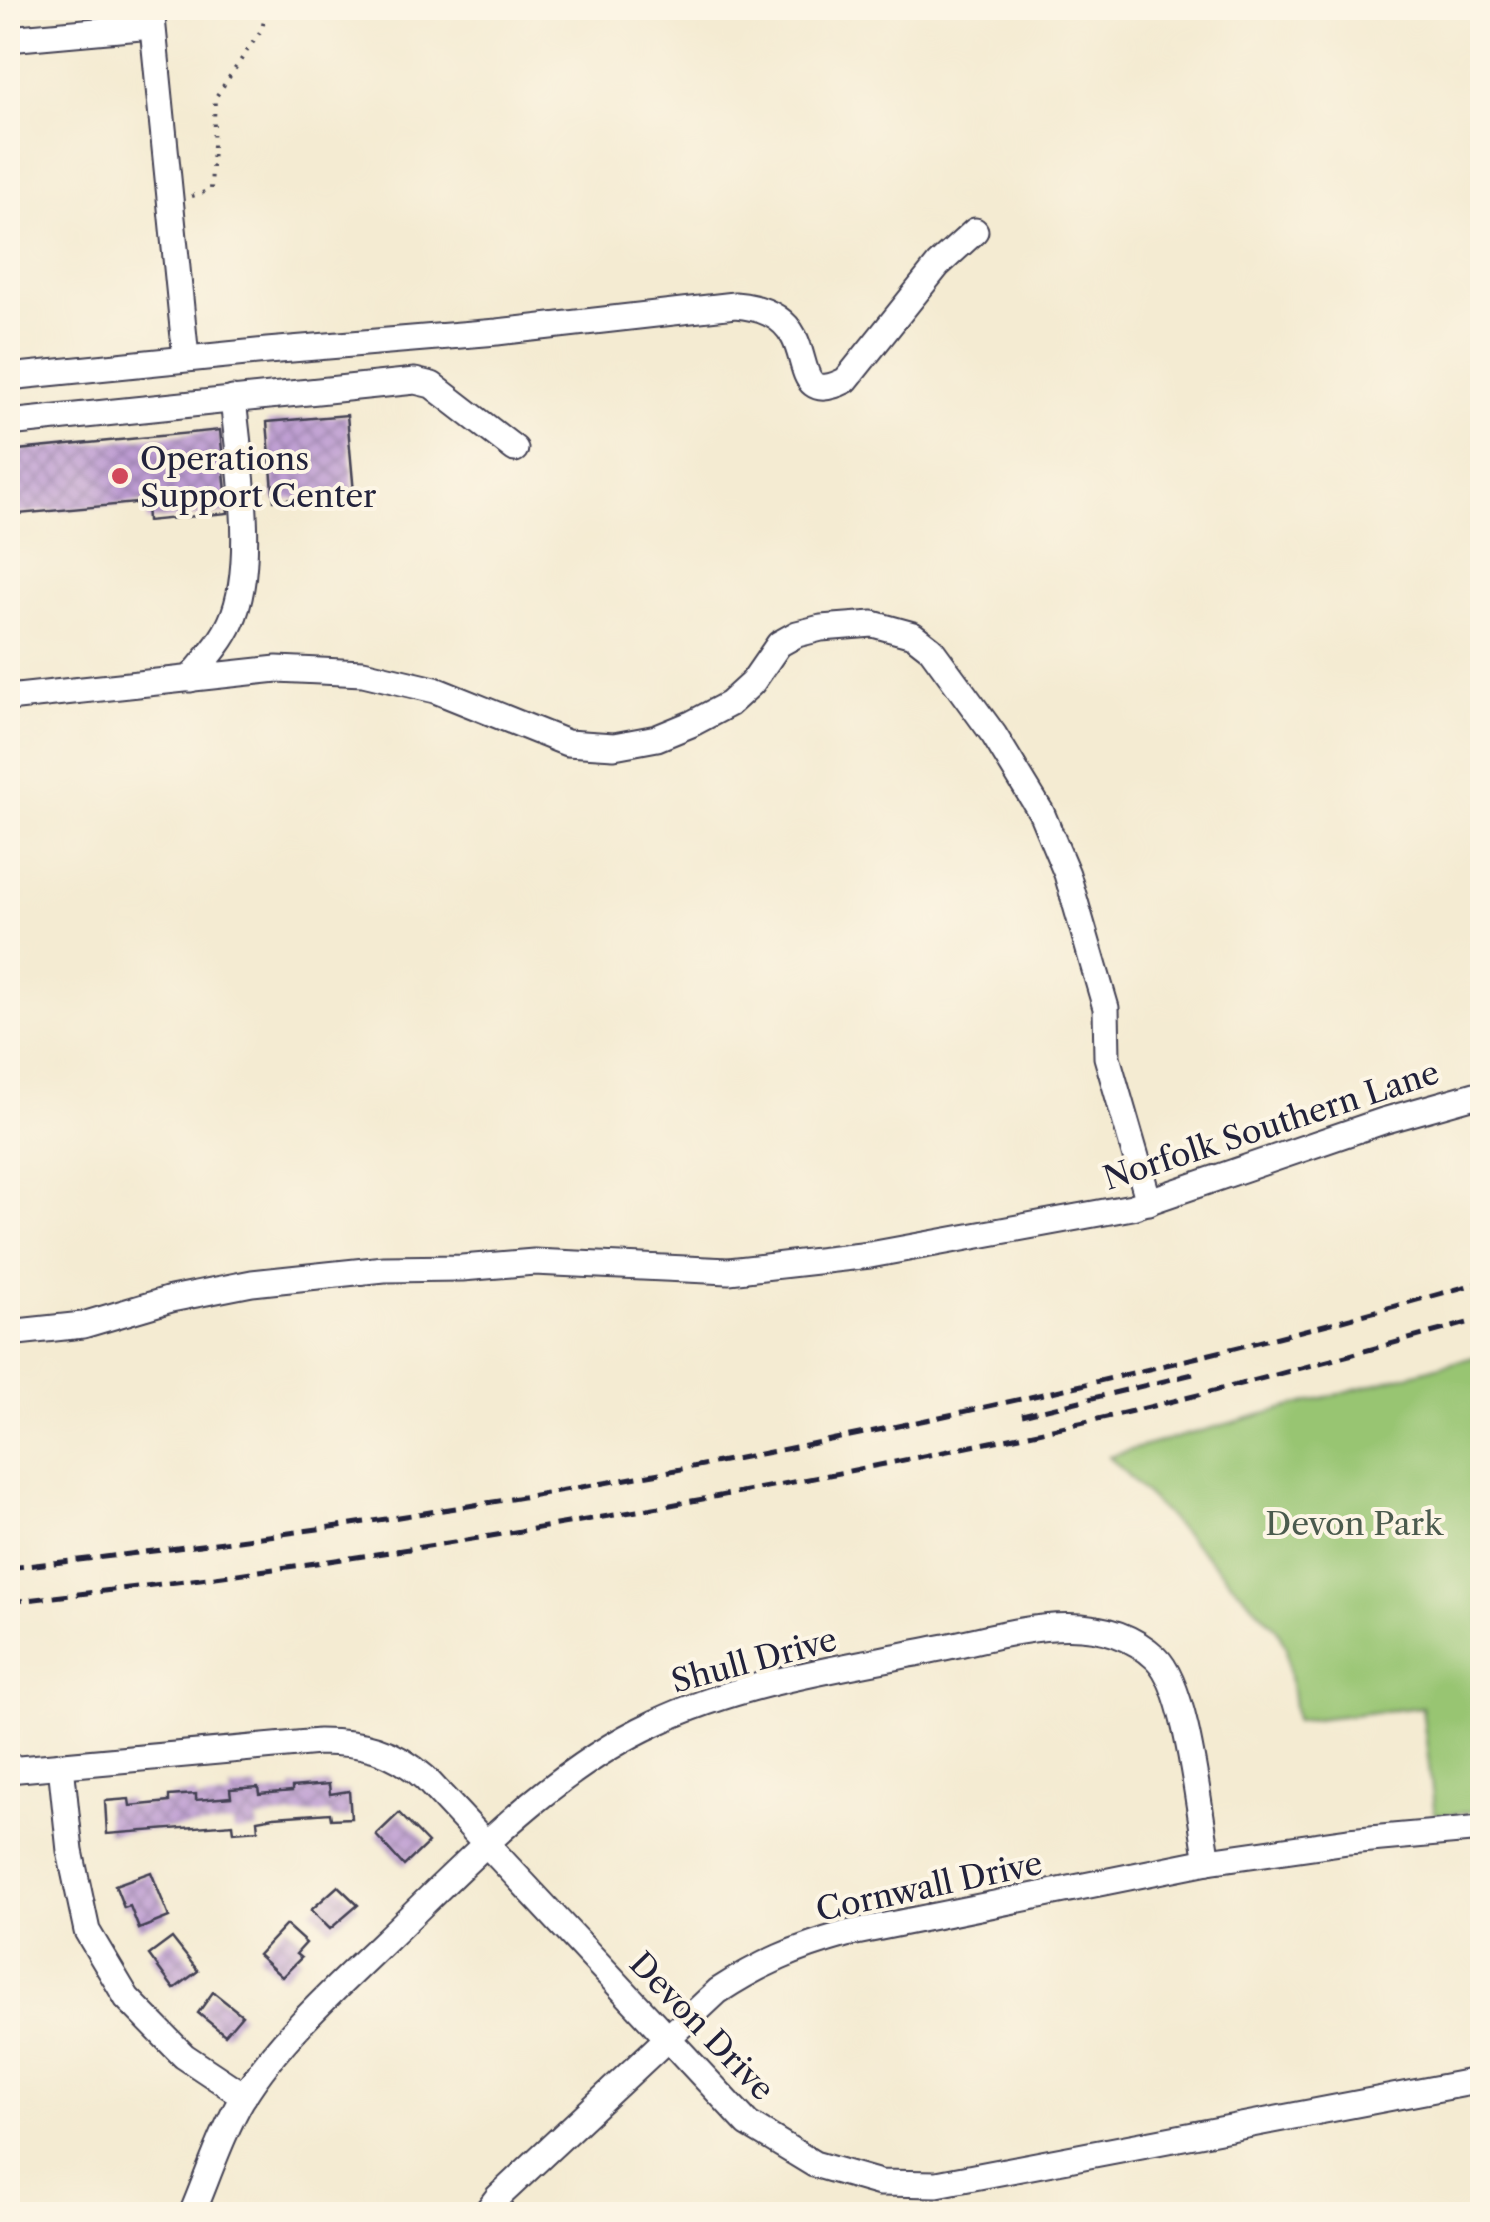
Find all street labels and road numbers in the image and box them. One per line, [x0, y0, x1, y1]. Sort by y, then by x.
street label: Norfolk Southern Lane [1098, 1052, 1444, 1198]
street label: Shull Drive [667, 1619, 841, 1701]
street label: Cornwall Drive [812, 1843, 1046, 1929]
street label: Devon Drive [622, 1944, 782, 2108]

